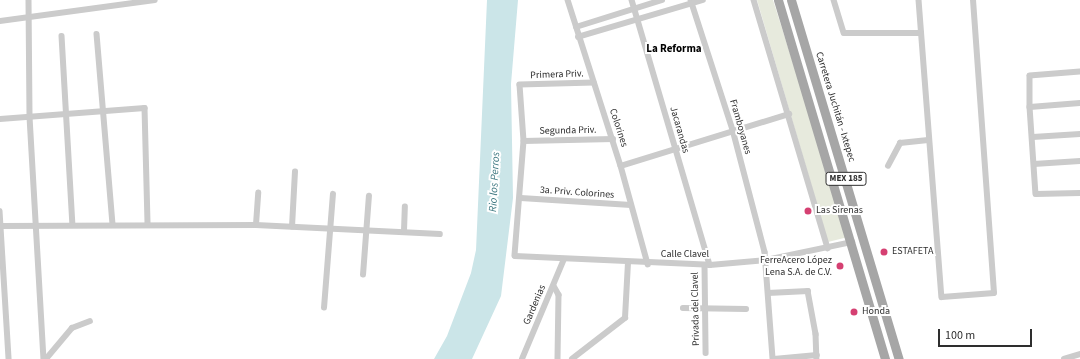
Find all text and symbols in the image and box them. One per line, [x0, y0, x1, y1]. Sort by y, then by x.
district label: La Reforma [646, 42, 702, 56]
street label: Carretera Juchitán - Ixtepec [813, 50, 857, 164]
street label: Primera Priv. [530, 68, 584, 82]
street label: Framboyanes [726, 98, 754, 156]
street label: Jacarandas [667, 105, 691, 155]
street label: Colorines [606, 107, 630, 149]
street label: Segunda Priv. [539, 125, 597, 137]
water label: Rio los Perros [487, 152, 503, 212]
road number: MEX 185 [825, 172, 867, 186]
street label: 3a. Priv. Colorines [539, 184, 615, 202]
place label: Las Sirenas [816, 205, 863, 217]
marker: Las Sirenas [803, 206, 813, 216]
place label: ESTAFETA [892, 246, 933, 258]
marker: ESTAFETA [879, 247, 889, 257]
street label: Calle Clavel [661, 249, 709, 261]
place label: FerreAcero López Lena S.A. de C.V. [760, 254, 832, 278]
marker: FerreAcero López Lena S.A. de C.V. [835, 261, 845, 271]
street label: Privada del Clavel [689, 272, 703, 346]
street label: Gardenias [521, 283, 549, 327]
place label: Honda [862, 306, 890, 318]
marker: Honda [849, 307, 859, 317]
scale bar [940, 321, 1034, 347]
text: 100 m [945, 327, 975, 344]

